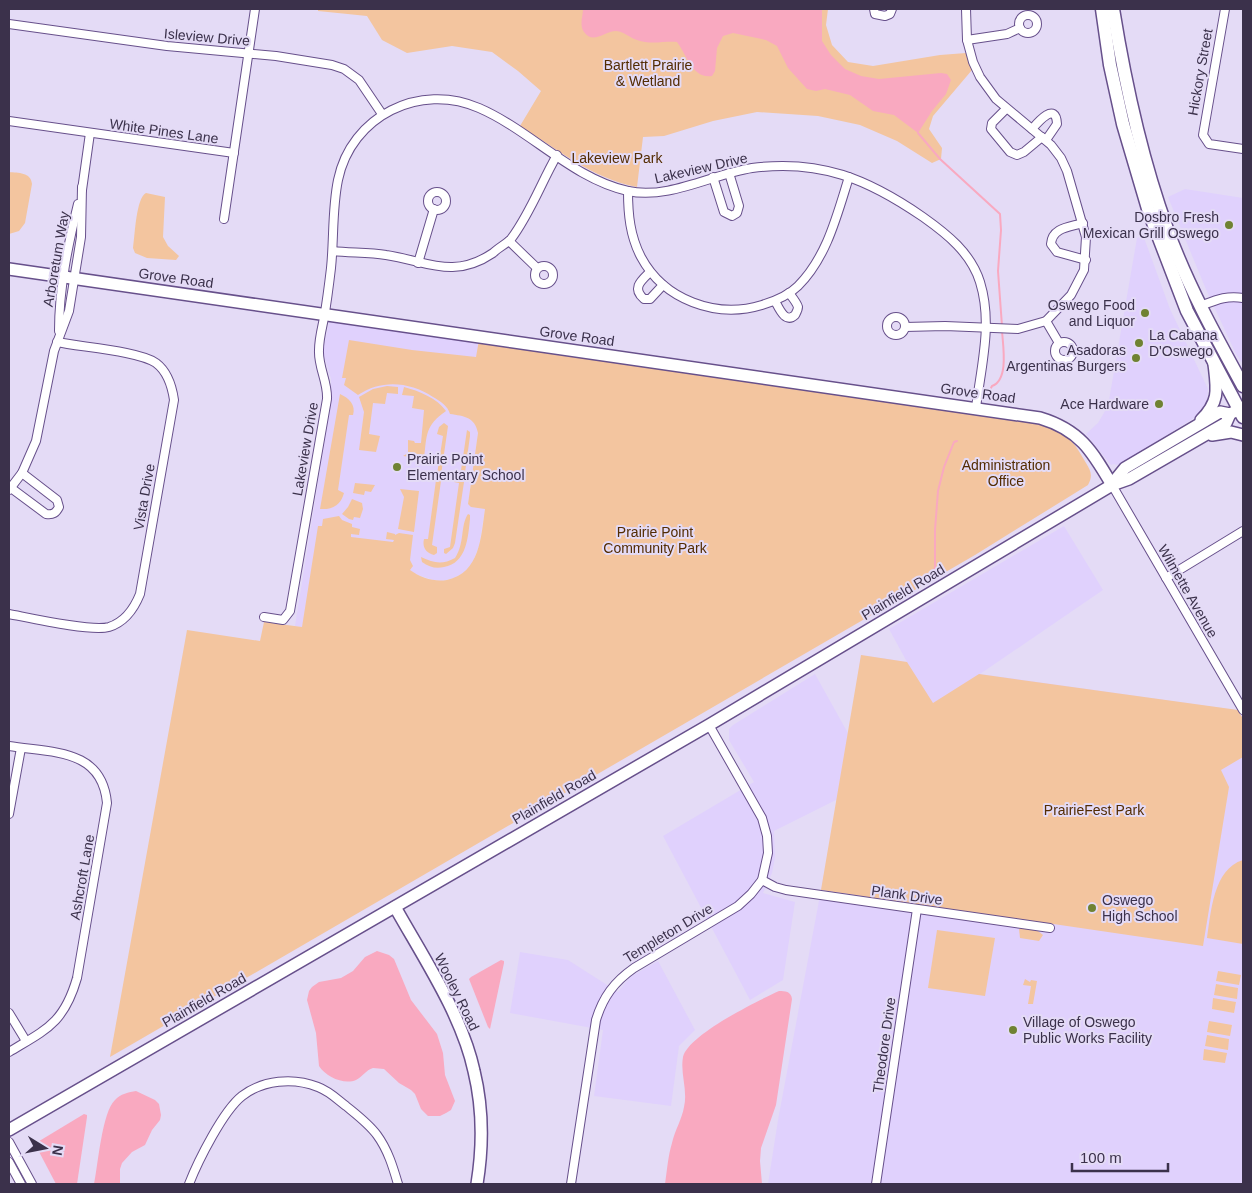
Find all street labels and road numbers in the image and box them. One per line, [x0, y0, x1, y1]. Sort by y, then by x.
street label: Isleview Drive [163, 25, 251, 49]
street label: Hickory Street [1184, 27, 1216, 117]
street label: White Pines Lane [109, 115, 220, 147]
street label: Lakeview Drive [653, 149, 749, 186]
street label: Arboretum Way [40, 210, 72, 308]
street label: Grove Road [138, 265, 214, 291]
street label: Grove Road [539, 323, 615, 349]
street label: Grove Road [940, 380, 1016, 406]
street label: Lakeview Drive [289, 401, 321, 497]
street label: Vista Drive [130, 462, 158, 532]
street label: Wilmette Avenue [1155, 542, 1221, 641]
street label: Plainfield Road [859, 561, 947, 623]
street label: Plainfield Road [509, 767, 599, 827]
street label: Ashcroft Lane [67, 833, 97, 921]
street label: Plank Drive [870, 882, 944, 908]
street label: Templeton Drive [621, 900, 716, 966]
street label: Wooley Road [431, 951, 483, 1033]
street label: Plainfield Road [159, 970, 249, 1030]
street label: Theodore Drive [869, 996, 899, 1094]

